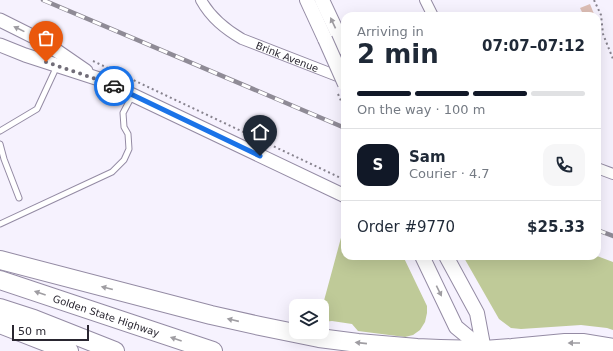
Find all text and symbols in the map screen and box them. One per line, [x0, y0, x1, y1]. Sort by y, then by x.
one-way arrow [330, 17, 336, 29]
pin [29, 21, 63, 62]
text: Arriving in [357, 24, 424, 39]
one-way arrow [13, 26, 24, 33]
icon: bag [35, 27, 57, 49]
text: 07:07–07:12 [482, 37, 585, 55]
text: 2 min [357, 39, 439, 69]
street label: Brink Avenue [255, 40, 320, 74]
courier [94, 66, 134, 106]
icon: car [103, 75, 125, 97]
text: On the way · 100 m [357, 102, 485, 117]
pin [243, 115, 277, 156]
icon: home [249, 121, 271, 143]
button: phone [543, 144, 585, 186]
text: Sam [409, 148, 446, 166]
text: S [373, 156, 383, 174]
text: Courier · 4.7 [409, 166, 490, 181]
text: Order #9770 [357, 218, 455, 236]
text: $25.33 [527, 218, 585, 236]
one-way arrow [101, 285, 113, 291]
one-way arrow [436, 286, 442, 297]
one-way arrow [33, 289, 45, 295]
street label: Golden State Highway [52, 293, 161, 338]
map controls [289, 299, 329, 339]
button: layers [289, 299, 329, 339]
one-way arrow [227, 316, 239, 322]
scale bar [12, 323, 89, 342]
text: 50 m [18, 325, 46, 338]
one-way arrow [170, 335, 182, 341]
one-way arrow [355, 339, 367, 346]
one-way arrow [567, 340, 580, 346]

